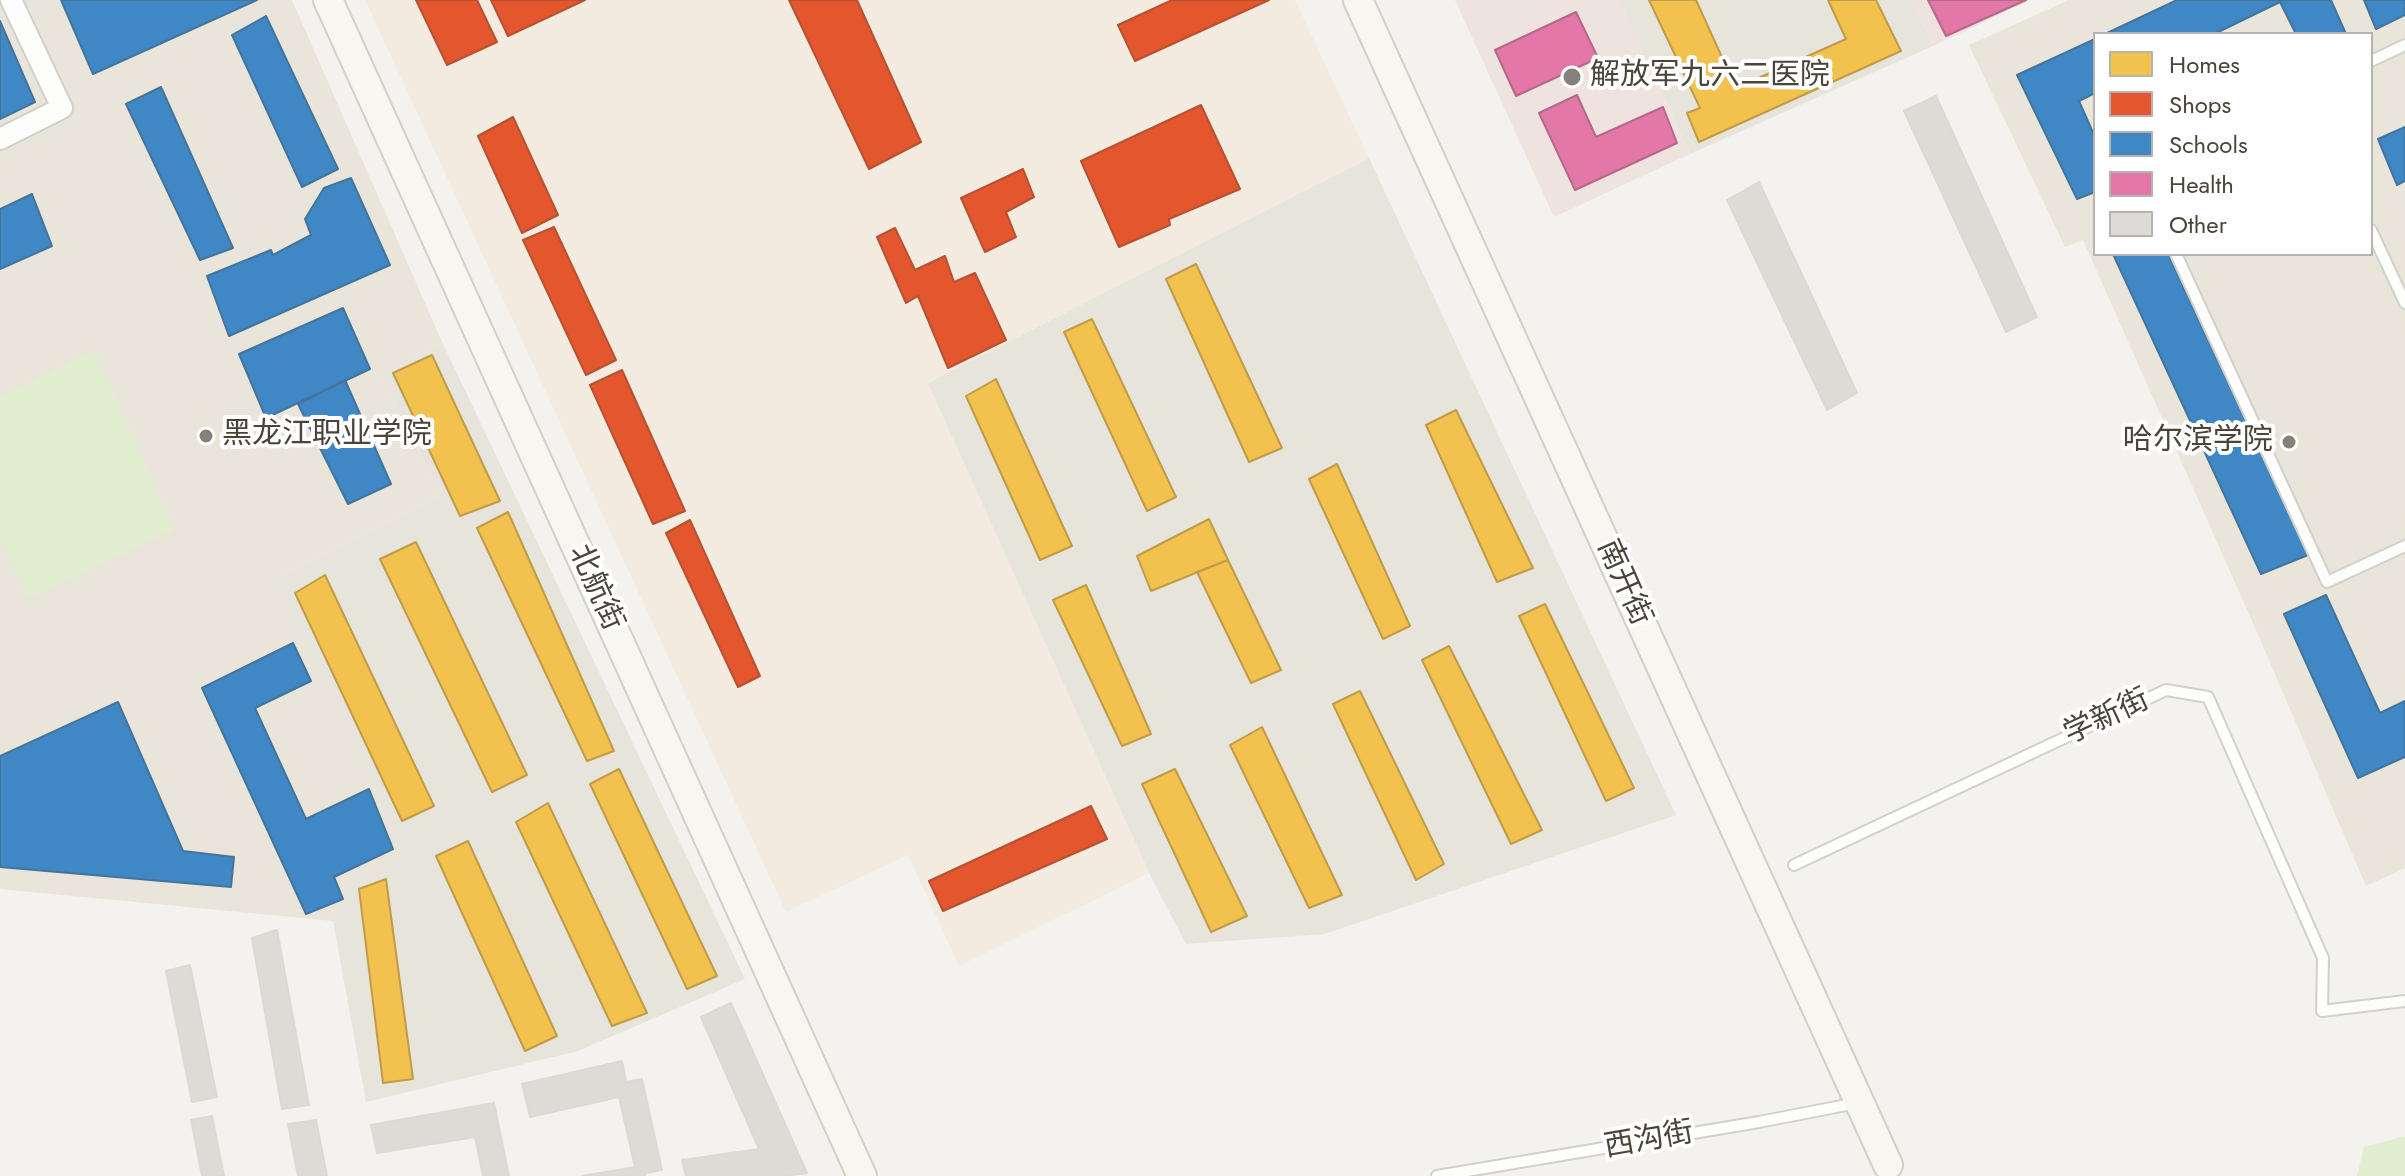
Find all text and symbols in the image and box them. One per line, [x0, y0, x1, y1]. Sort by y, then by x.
legend [2093, 32, 2373, 256]
text: Homes [2169, 47, 2240, 82]
place label: 解放军九六二医院 [1590, 59, 1830, 95]
marker: 解放军九六二医院 [1561, 66, 1583, 88]
text: Shops [2169, 87, 2231, 122]
text: Schools [2169, 127, 2248, 162]
text: Health [2169, 167, 2234, 202]
text: Other [2169, 207, 2227, 242]
place label: 黑龙江职业学院 [222, 418, 432, 454]
place label: 哈尔滨学院 [2123, 424, 2273, 460]
marker: 黑龙江职业学院 [197, 427, 215, 445]
marker: 哈尔滨学院 [2280, 433, 2298, 451]
street label: 南开街 [1588, 535, 1658, 631]
street label: 北航街 [560, 540, 630, 636]
street label: 学新街 [2059, 683, 2155, 753]
street label: 西沟街 [1602, 1115, 1696, 1167]

